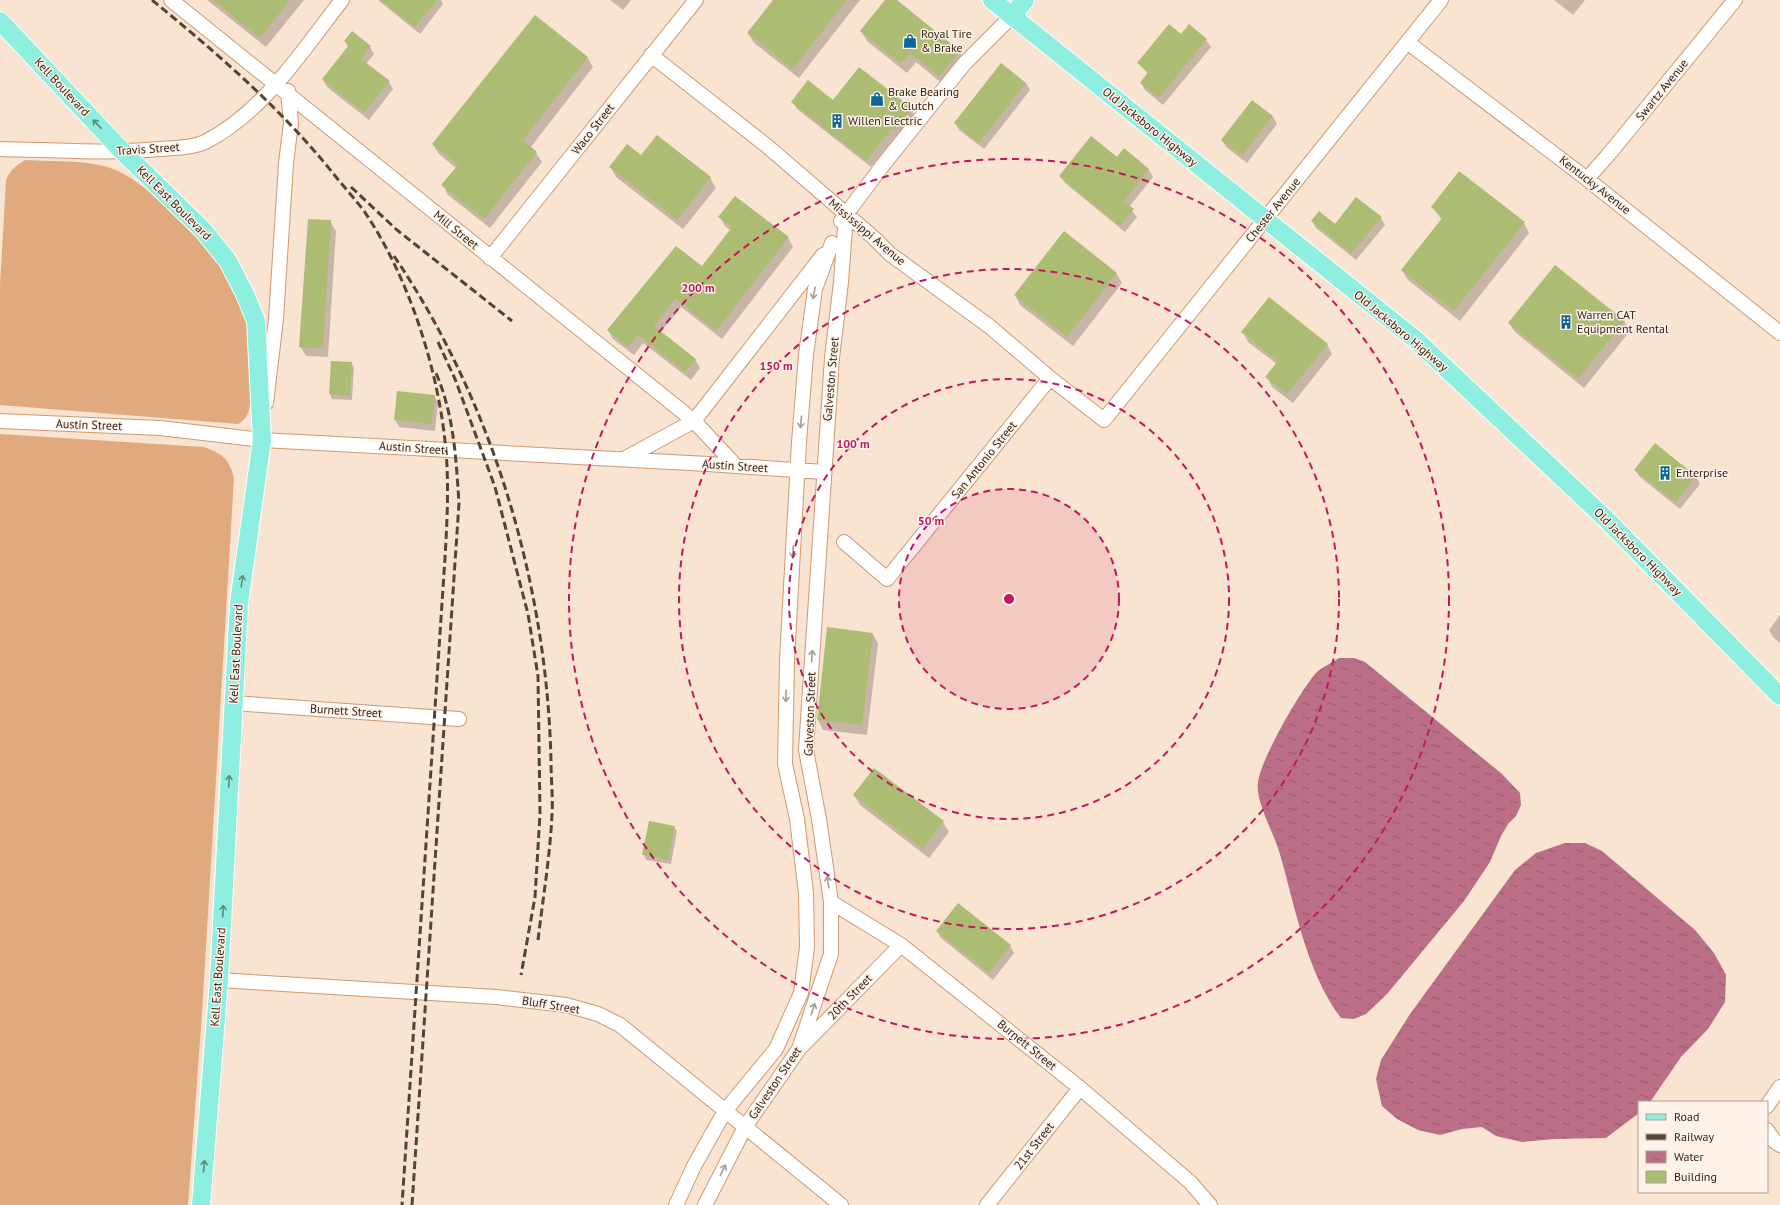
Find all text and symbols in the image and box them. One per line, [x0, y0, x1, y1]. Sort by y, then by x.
place label: Royal Tire & Brake [921, 26, 972, 55]
shop icon: Royal Tire & Brake [902, 33, 918, 49]
street label: Kell Boulevard [31, 54, 93, 119]
street label: Swartz Avenue [1632, 56, 1691, 124]
place label: Brake Bearing & Clutch [888, 84, 959, 113]
street label: Old Jacksboro Highway [1100, 84, 1201, 170]
shop icon: Brake Bearing & Clutch [869, 91, 885, 107]
street label: Waco Street [568, 100, 617, 157]
building icon: Willen Electric [829, 113, 845, 129]
place label: Willen Electric [848, 113, 923, 128]
one-way arrow [92, 119, 101, 129]
street label: Travis Street [116, 139, 180, 158]
street label: Kentucky Avenue [1557, 152, 1634, 217]
street label: Kell East Boulevard [134, 162, 215, 243]
street label: Chester Avenue [1242, 174, 1303, 245]
street label: Mississippi Avenue [826, 195, 909, 268]
street label: Mill Street [431, 207, 482, 252]
text: 200 m [681, 280, 715, 295]
one-way arrow [810, 286, 818, 299]
street label: Old Jacksboro Highway [1351, 287, 1452, 375]
place label: Warren CAT Equipment Rental [1577, 307, 1669, 336]
building icon: Warren CAT Equipment Rental [1558, 314, 1574, 330]
street label: Galveston Street [819, 336, 842, 422]
text: 150 m [759, 358, 793, 373]
one-way arrow [797, 415, 804, 428]
street label: Austin Street [56, 416, 122, 433]
street label: San Antonio Street [948, 418, 1020, 502]
text: 100 m [836, 436, 870, 451]
street label: Austin Street [378, 438, 446, 457]
street label: Austin Street [701, 456, 769, 475]
building icon: Enterprise [1657, 465, 1673, 481]
place label: Enterprise [1676, 465, 1728, 480]
street label: Old Jacksboro Highway [1591, 505, 1686, 599]
text: 50 m [918, 513, 944, 528]
one-way arrow [789, 545, 796, 558]
one-way arrow [238, 575, 246, 588]
centre of rings [1002, 592, 1016, 606]
street label: Kell East Boulevard [225, 604, 246, 704]
one-way arrow [808, 650, 815, 663]
street label: Galveston Street [801, 672, 818, 756]
one-way arrow [782, 689, 790, 702]
street label: Burnett Street [309, 701, 383, 721]
one-way arrow [226, 775, 233, 788]
one-way arrow [824, 876, 832, 889]
one-way arrow [219, 905, 226, 918]
street label: Kell East Boulevard [207, 927, 228, 1027]
street label: 20th Street [824, 971, 875, 1023]
street label: Bluff Street [521, 993, 581, 1016]
one-way arrow [809, 1003, 817, 1015]
street label: Burnett Street [995, 1016, 1060, 1073]
street label: Galveston Street [745, 1044, 804, 1122]
legend [1638, 1101, 1768, 1193]
text: Road [1674, 1109, 1699, 1124]
street label: 21st Street [1010, 1119, 1057, 1172]
text: Railway [1674, 1129, 1714, 1144]
text: Water [1674, 1149, 1704, 1164]
one-way arrow [201, 1160, 208, 1173]
one-way arrow [720, 1164, 727, 1176]
text: Building [1674, 1169, 1717, 1184]

